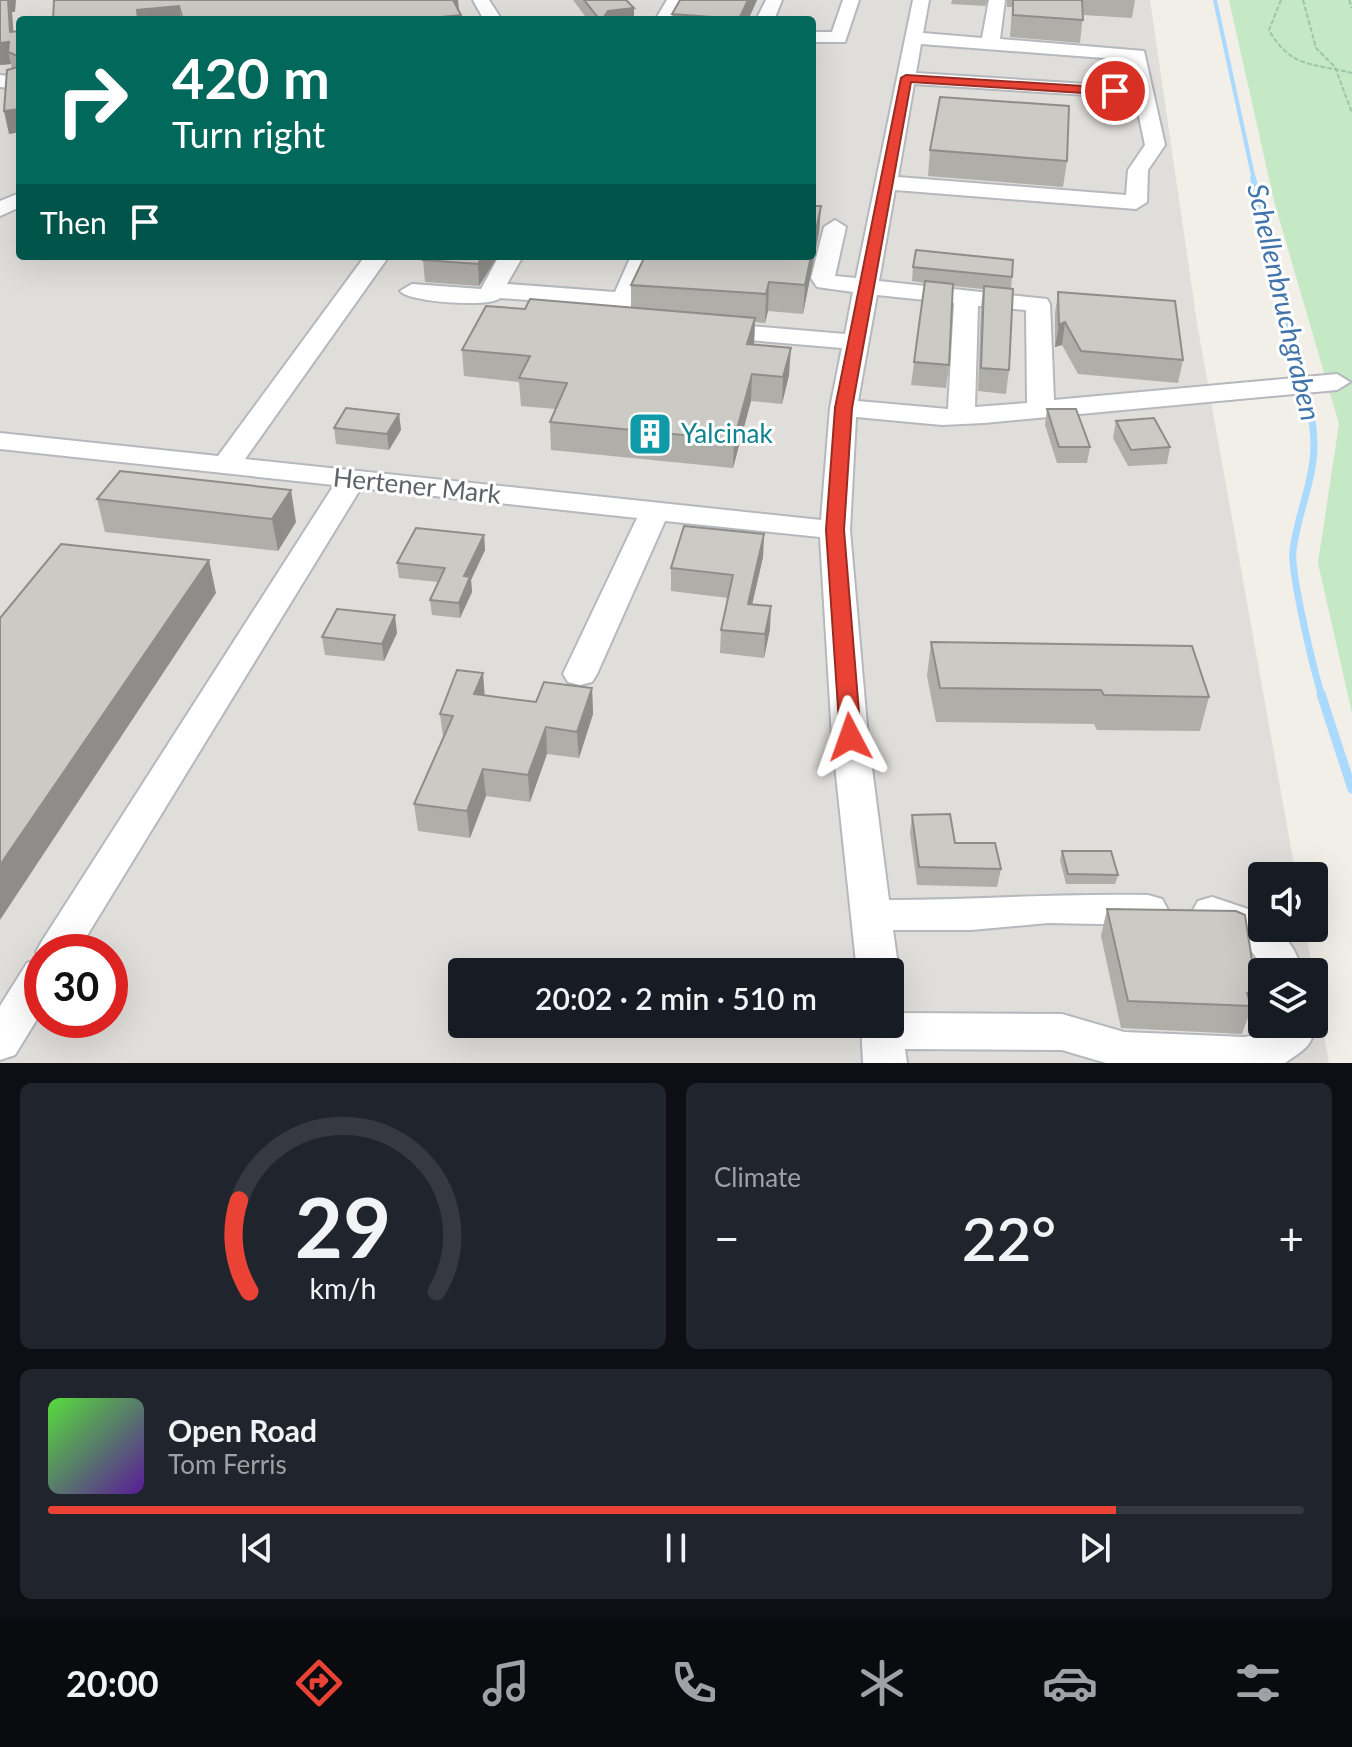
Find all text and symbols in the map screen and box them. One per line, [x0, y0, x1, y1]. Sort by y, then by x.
text: 420 m [172, 44, 330, 111]
icon: right [40, 48, 144, 152]
pin [1081, 57, 1149, 125]
icon: arrive [1093, 69, 1137, 113]
text: Turn right [172, 112, 325, 156]
water label: Schellenbruchgraben [1241, 180, 1329, 424]
icon: arrive [123, 200, 167, 244]
text: Then [40, 204, 107, 240]
building icon: Yalcinak [626, 410, 674, 458]
place label: Yalcinak [681, 417, 773, 449]
street label: Hertener Mark [332, 460, 503, 510]
position arrow [808, 695, 892, 779]
map controls [1248, 862, 1328, 1038]
button: sound [1248, 862, 1328, 942]
speed limit sign: 30 [24, 934, 128, 1038]
button: layers [1248, 958, 1328, 1038]
text: 20:02 · 2 min · 510 m [535, 980, 817, 1016]
text: Climate [714, 1161, 801, 1193]
text: 29 [295, 1176, 391, 1276]
text: 22° [962, 1202, 1056, 1274]
text: − [714, 1212, 740, 1264]
text: + [1278, 1212, 1304, 1264]
text: km/h [310, 1271, 376, 1305]
text: Open Road [168, 1412, 317, 1448]
text: Tom Ferris [168, 1448, 287, 1480]
icon: previous [235, 1526, 279, 1570]
icon: pause [654, 1526, 698, 1570]
icon: next [1073, 1526, 1117, 1570]
icon: directions [291, 1655, 347, 1711]
icon: music [478, 1655, 534, 1711]
icon: phone [666, 1655, 722, 1711]
icon: climate [854, 1655, 910, 1711]
icon: car [1042, 1655, 1098, 1711]
icon: filters [1230, 1655, 1286, 1711]
text: 20:00 [66, 1661, 159, 1705]

